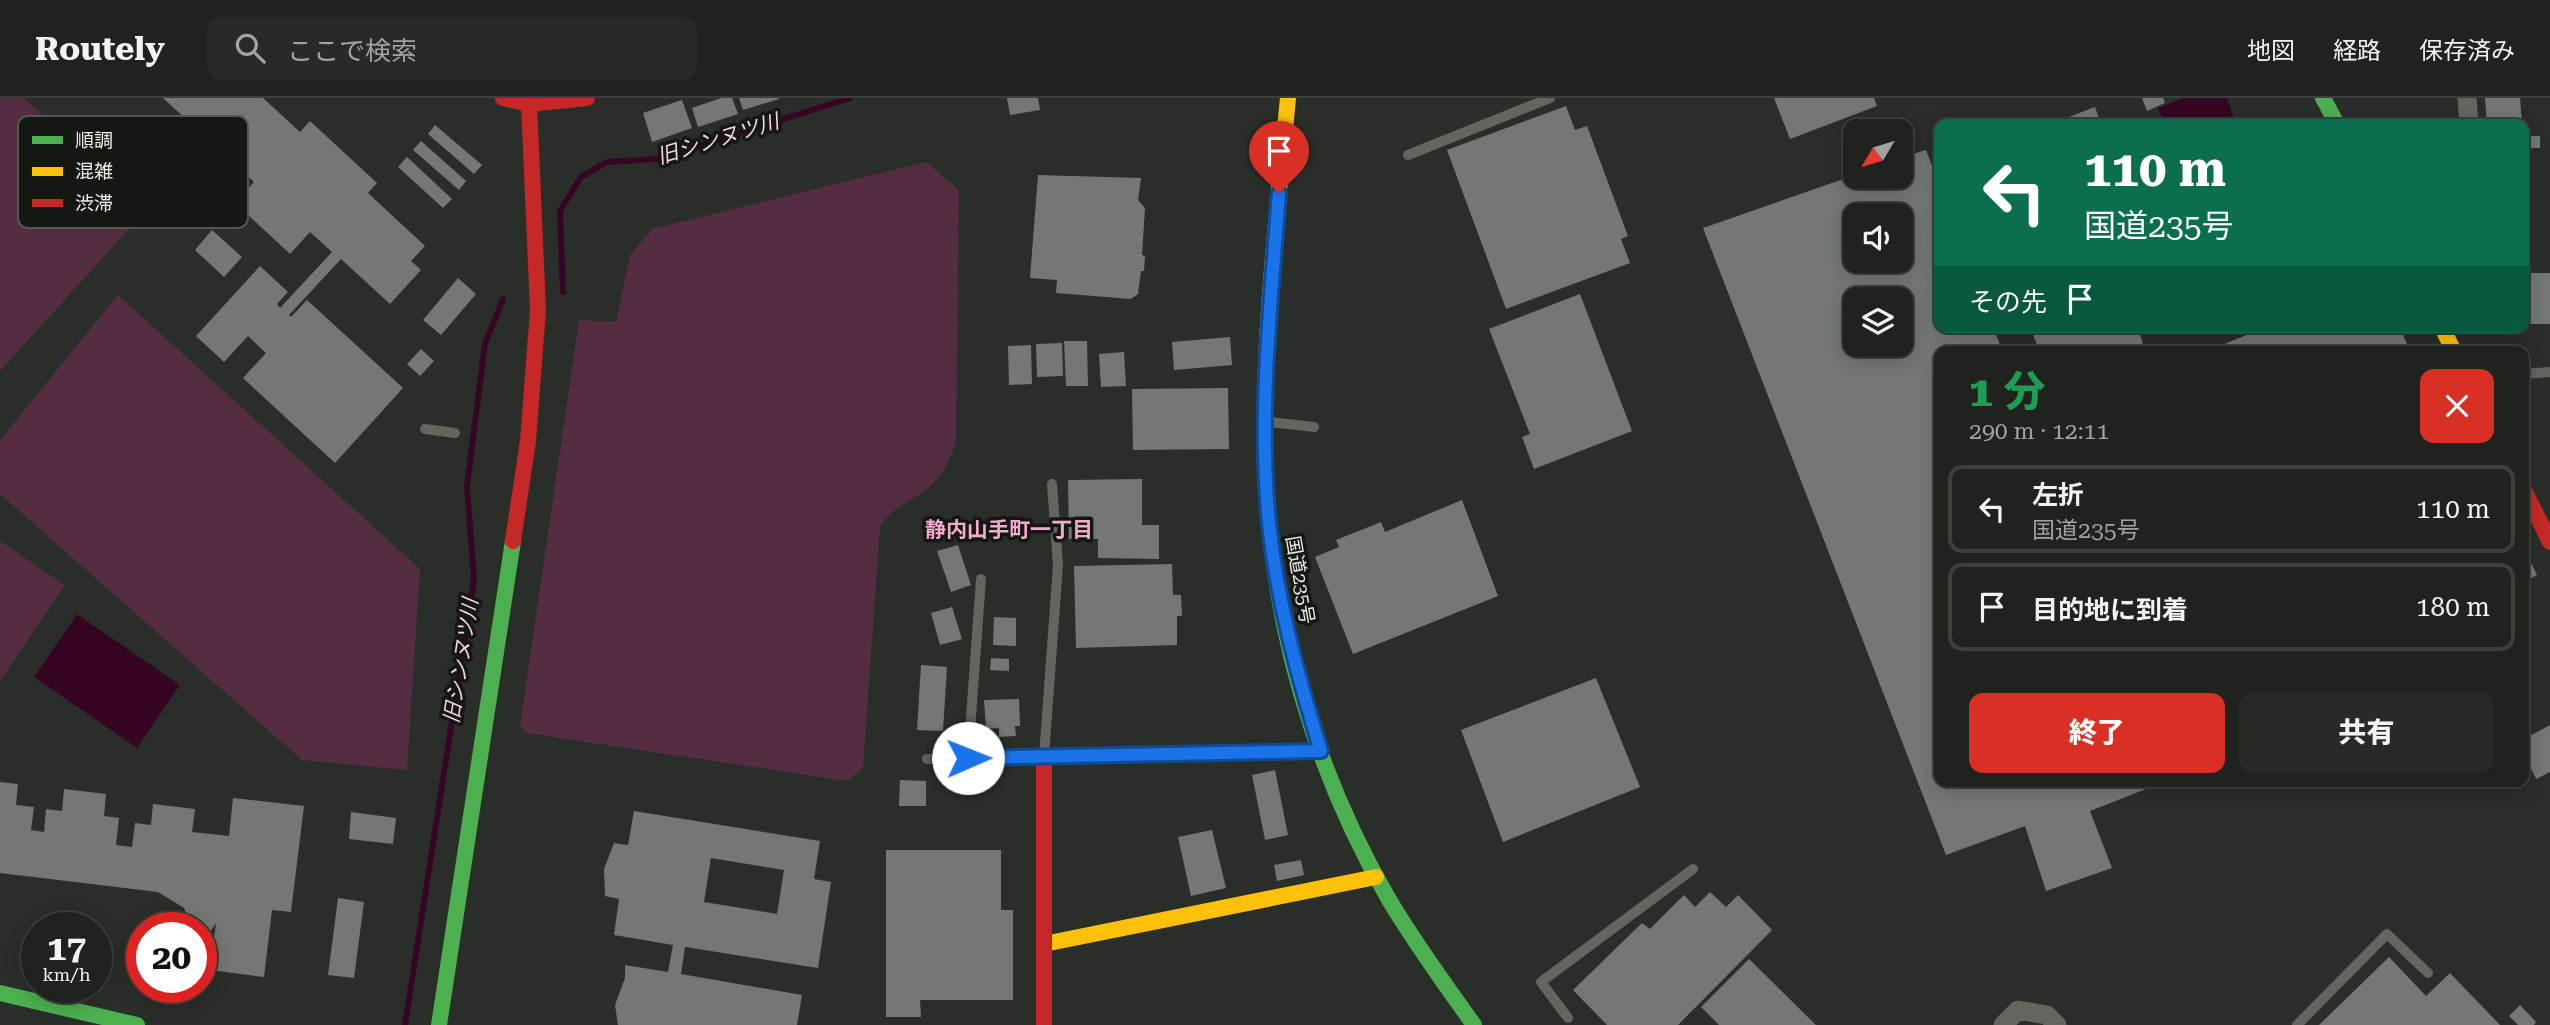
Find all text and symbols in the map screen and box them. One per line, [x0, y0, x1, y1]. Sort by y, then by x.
search box [207, 17, 697, 80]
text: Routely [35, 29, 165, 68]
icon: search [231, 29, 269, 67]
text: ここで検索 [287, 36, 417, 66]
text: 地図 [2247, 37, 2295, 65]
text: 経路 [2333, 37, 2381, 65]
text: 保存済み [2419, 37, 2515, 65]
water label: 旧シンヌツ川 [654, 109, 784, 169]
legend [18, 116, 248, 228]
north arrow [1843, 119, 1913, 189]
map controls [1843, 119, 1913, 357]
pin [1249, 121, 1309, 193]
text: 順調 [75, 129, 113, 152]
icon: arrive [1260, 132, 1298, 170]
text: 110 m [2084, 141, 2226, 198]
icon: left [1969, 147, 2060, 238]
text: 混雑 [75, 160, 113, 183]
text: 渋滞 [75, 192, 113, 215]
button: sound [1843, 203, 1913, 273]
text: 国道235号 [2084, 207, 2234, 245]
icon: arrive [2061, 280, 2099, 318]
button: layers [1843, 287, 1913, 357]
text: その先 [1969, 287, 2047, 317]
text: 1 分 [1969, 367, 2045, 416]
button: close [2420, 369, 2494, 443]
text: 290 m · 12:11 [1969, 418, 2109, 445]
text: 左折 [2032, 480, 2084, 510]
icon: left [1973, 490, 2011, 528]
text: 110 m [2416, 494, 2490, 524]
text: 国道235号 [2032, 517, 2140, 544]
district label: 静内山手町一丁目 [925, 518, 1093, 542]
street label: 国道235号 [1281, 534, 1319, 626]
icon: arrive [1973, 588, 2011, 626]
text: 180 m [2416, 592, 2490, 622]
water label: 旧シンヌツ川 [439, 595, 483, 725]
text: 目的地に到着 [2032, 595, 2188, 625]
button: 終了 [1969, 693, 2225, 773]
button: 共有 [2239, 693, 2494, 773]
position arrow [931, 721, 1005, 795]
speed limit sign: 20 [126, 912, 217, 1003]
text: 17 [47, 928, 86, 969]
text: km/h [42, 964, 91, 985]

